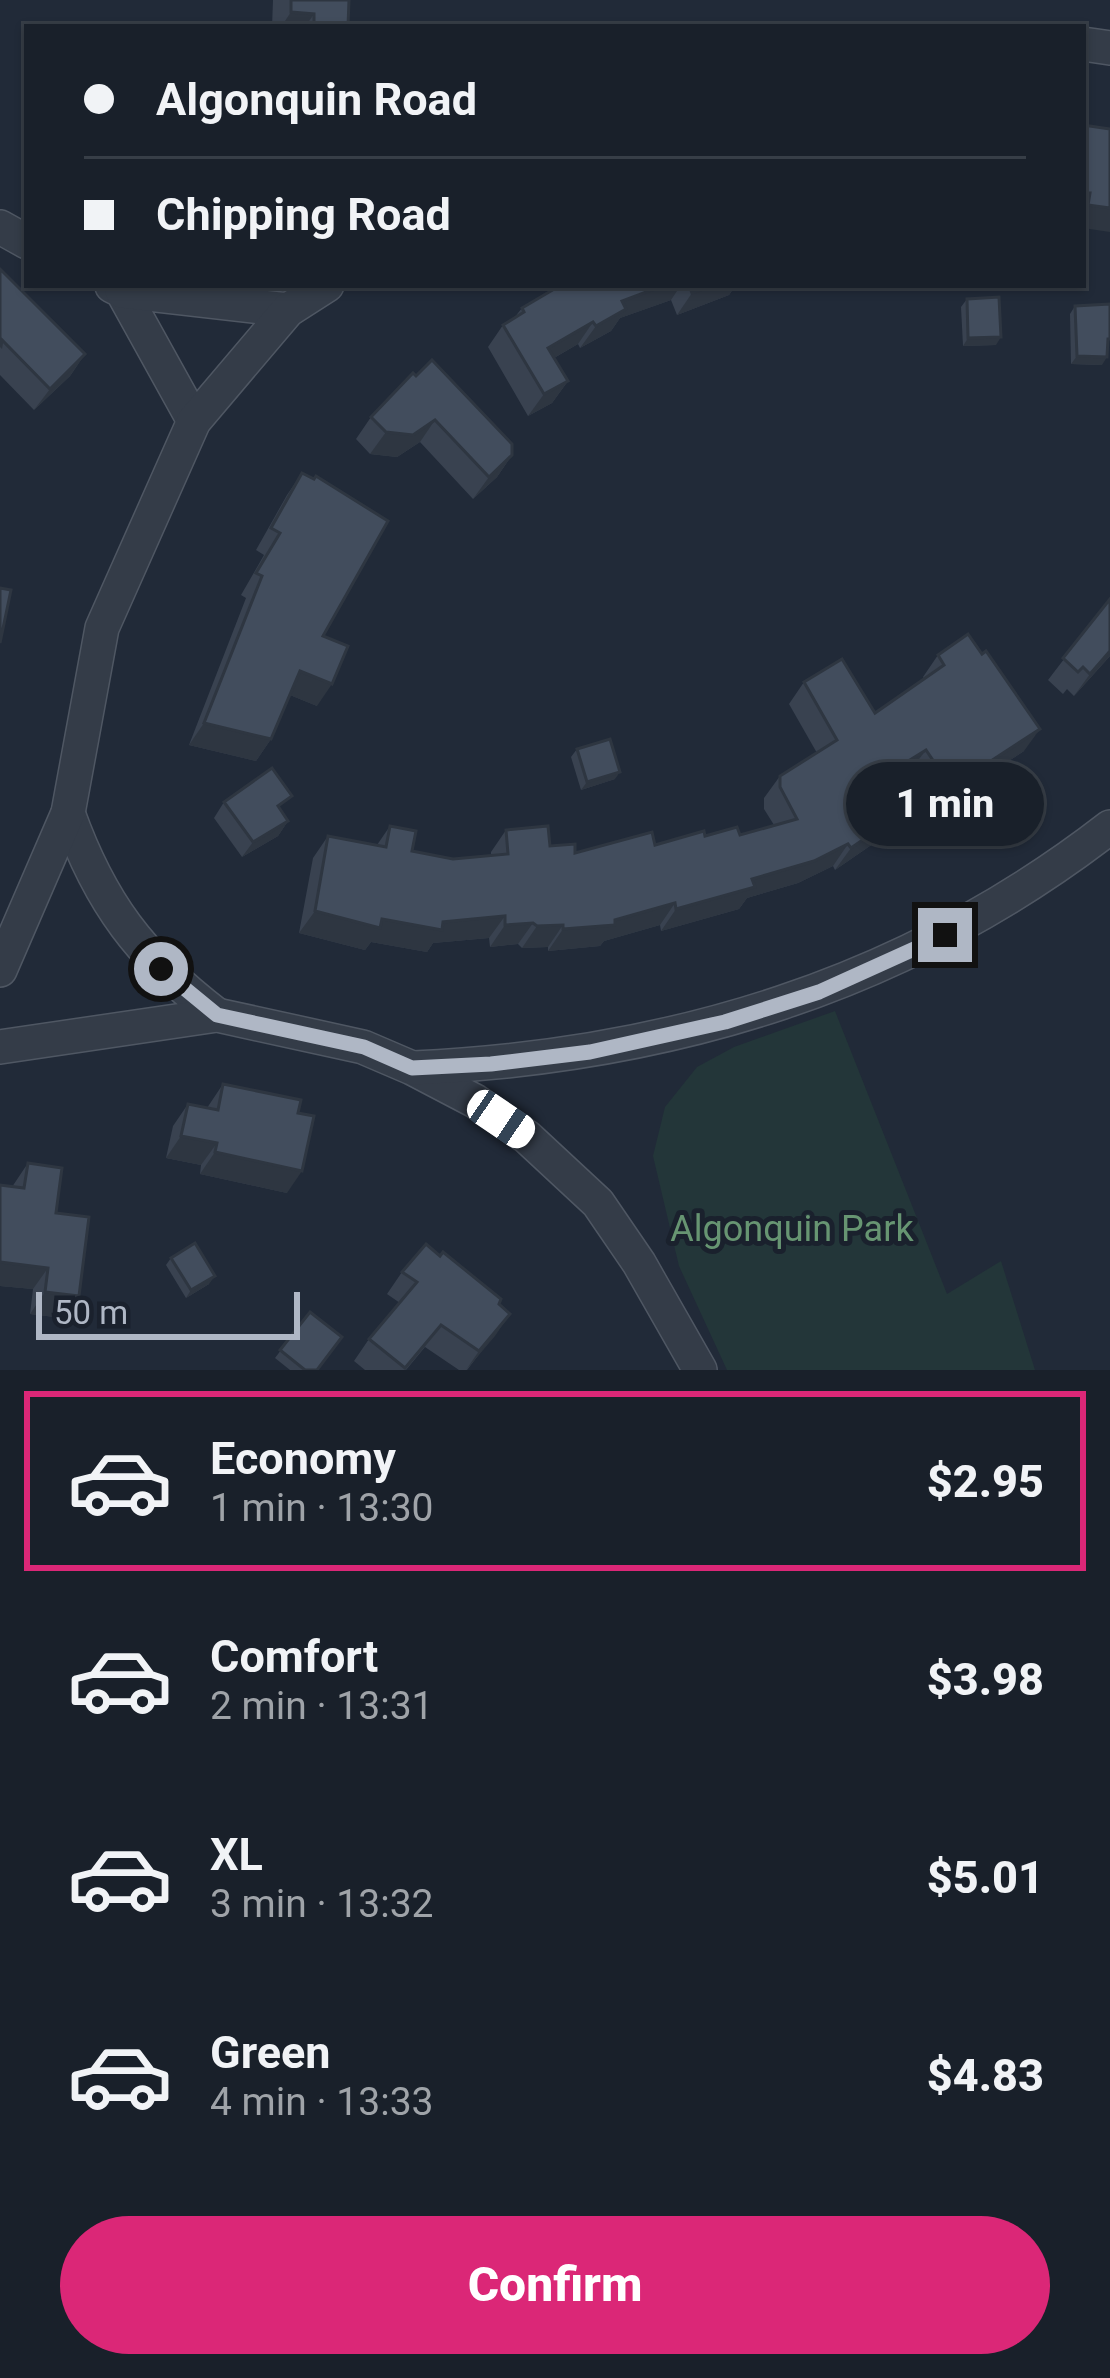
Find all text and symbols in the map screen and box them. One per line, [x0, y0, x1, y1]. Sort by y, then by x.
text: Algonquin Road [156, 73, 477, 126]
text: Chipping Road [156, 188, 451, 241]
callout: 1 min [846, 761, 1044, 845]
text: 1 min [896, 781, 994, 827]
route end [918, 908, 972, 962]
route start [134, 942, 188, 996]
car [461, 1084, 541, 1154]
park label: Algonquin Park [670, 1208, 914, 1250]
scale bar [36, 1286, 300, 1339]
text: 50 m [54, 1293, 128, 1332]
icon: car [66, 1427, 174, 1535]
text: Economy [210, 1432, 396, 1485]
text: $2.95 [927, 1455, 1044, 1508]
text: 1 min · 13:30 [210, 1485, 433, 1531]
icon: car [66, 1625, 174, 1733]
text: Comfort [210, 1630, 378, 1683]
text: $3.98 [927, 1653, 1044, 1706]
text: 2 min · 13:31 [210, 1683, 433, 1729]
icon: car [66, 1823, 174, 1931]
text: XL [210, 1828, 263, 1881]
text: $5.01 [927, 1851, 1044, 1904]
text: 3 min · 13:32 [210, 1881, 433, 1927]
icon: car [66, 2021, 174, 2129]
text: Green [210, 2026, 331, 2079]
text: $4.83 [927, 2049, 1044, 2102]
text: 4 min · 13:33 [210, 2079, 433, 2125]
button: Confirm [60, 2216, 1050, 2354]

